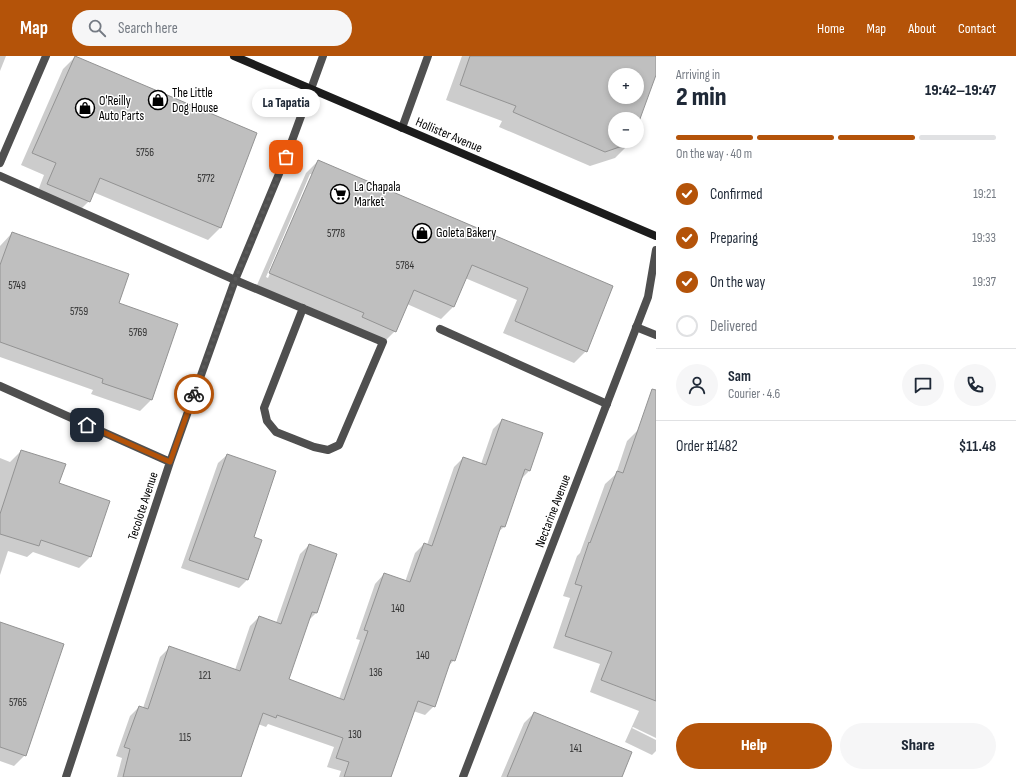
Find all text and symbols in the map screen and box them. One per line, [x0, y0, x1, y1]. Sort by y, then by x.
search box [72, 10, 352, 46]
text: Map [20, 17, 48, 40]
icon: search [86, 17, 108, 39]
text: Search here [118, 19, 178, 38]
text: Home [817, 20, 845, 37]
text: Map [867, 20, 886, 37]
text: About [908, 20, 936, 37]
text: Contact [958, 20, 996, 37]
text: Arriving in [676, 67, 720, 83]
map controls [608, 68, 644, 148]
button: + [608, 68, 644, 104]
text: 19:42–19:47 [925, 81, 996, 100]
text: 2 min [676, 82, 726, 113]
place label: The Little Dog House [172, 85, 218, 116]
shop icon: The Little Dog House [147, 89, 169, 111]
callout: La Tapatia [252, 89, 320, 117]
place label: O'Reilly Auto Parts [98, 93, 144, 124]
text: La Tapatia [262, 95, 310, 111]
shop icon: O'Reilly Auto Parts [74, 97, 96, 119]
button: − [608, 112, 644, 148]
street label: Hollister Avenue [413, 114, 485, 156]
pin [269, 140, 303, 174]
house number: 5756 [136, 146, 154, 159]
icon: bag [275, 146, 297, 168]
text: On the way · 40 m [676, 146, 752, 162]
house number: 5772 [197, 172, 215, 185]
place label: La Chapala Market [354, 179, 401, 210]
supermarket icon: La Chapala Market [329, 183, 351, 205]
icon: check [676, 183, 698, 205]
text: Confirmed [710, 185, 763, 204]
text: 19:21 [973, 186, 996, 202]
shop icon: Goleta Bakery [411, 222, 433, 244]
place label: Goleta Bakery [436, 225, 496, 241]
house number: 5778 [327, 227, 345, 240]
icon: check [676, 227, 698, 249]
text: Preparing [710, 229, 758, 248]
text: 19:33 [972, 230, 996, 246]
house number: 5784 [396, 259, 415, 272]
icon: check [676, 271, 698, 293]
text: On the way [710, 273, 765, 292]
text: 19:37 [973, 274, 996, 290]
house number: 5749 [8, 279, 26, 292]
house number: 5759 [70, 305, 88, 318]
text: Delivered [710, 317, 757, 336]
house number: 5769 [129, 326, 147, 339]
button: person [676, 364, 718, 406]
button: chat [902, 364, 944, 406]
button: phone [954, 364, 996, 406]
text: Sam [728, 367, 751, 386]
courier [174, 374, 214, 414]
icon: bike [183, 383, 205, 405]
text: Courier · 4.6 [728, 386, 780, 402]
pin [70, 408, 104, 442]
icon: home [76, 414, 98, 436]
text: Order #1482 [676, 437, 738, 456]
text: $11.48 [959, 437, 996, 456]
street label: Tecolote Avenue [124, 470, 162, 542]
street label: Nectarine Avenue [532, 472, 574, 550]
house number: 140 [391, 602, 405, 615]
house number: 140 [416, 649, 430, 662]
house number: 136 [369, 666, 383, 679]
house number: 121 [199, 669, 211, 682]
house number: 5765 [9, 696, 27, 709]
button: Help [676, 723, 832, 769]
button: Share [840, 723, 996, 769]
house number: 130 [348, 728, 362, 741]
house number: 115 [179, 731, 191, 744]
house number: 141 [570, 742, 582, 755]

